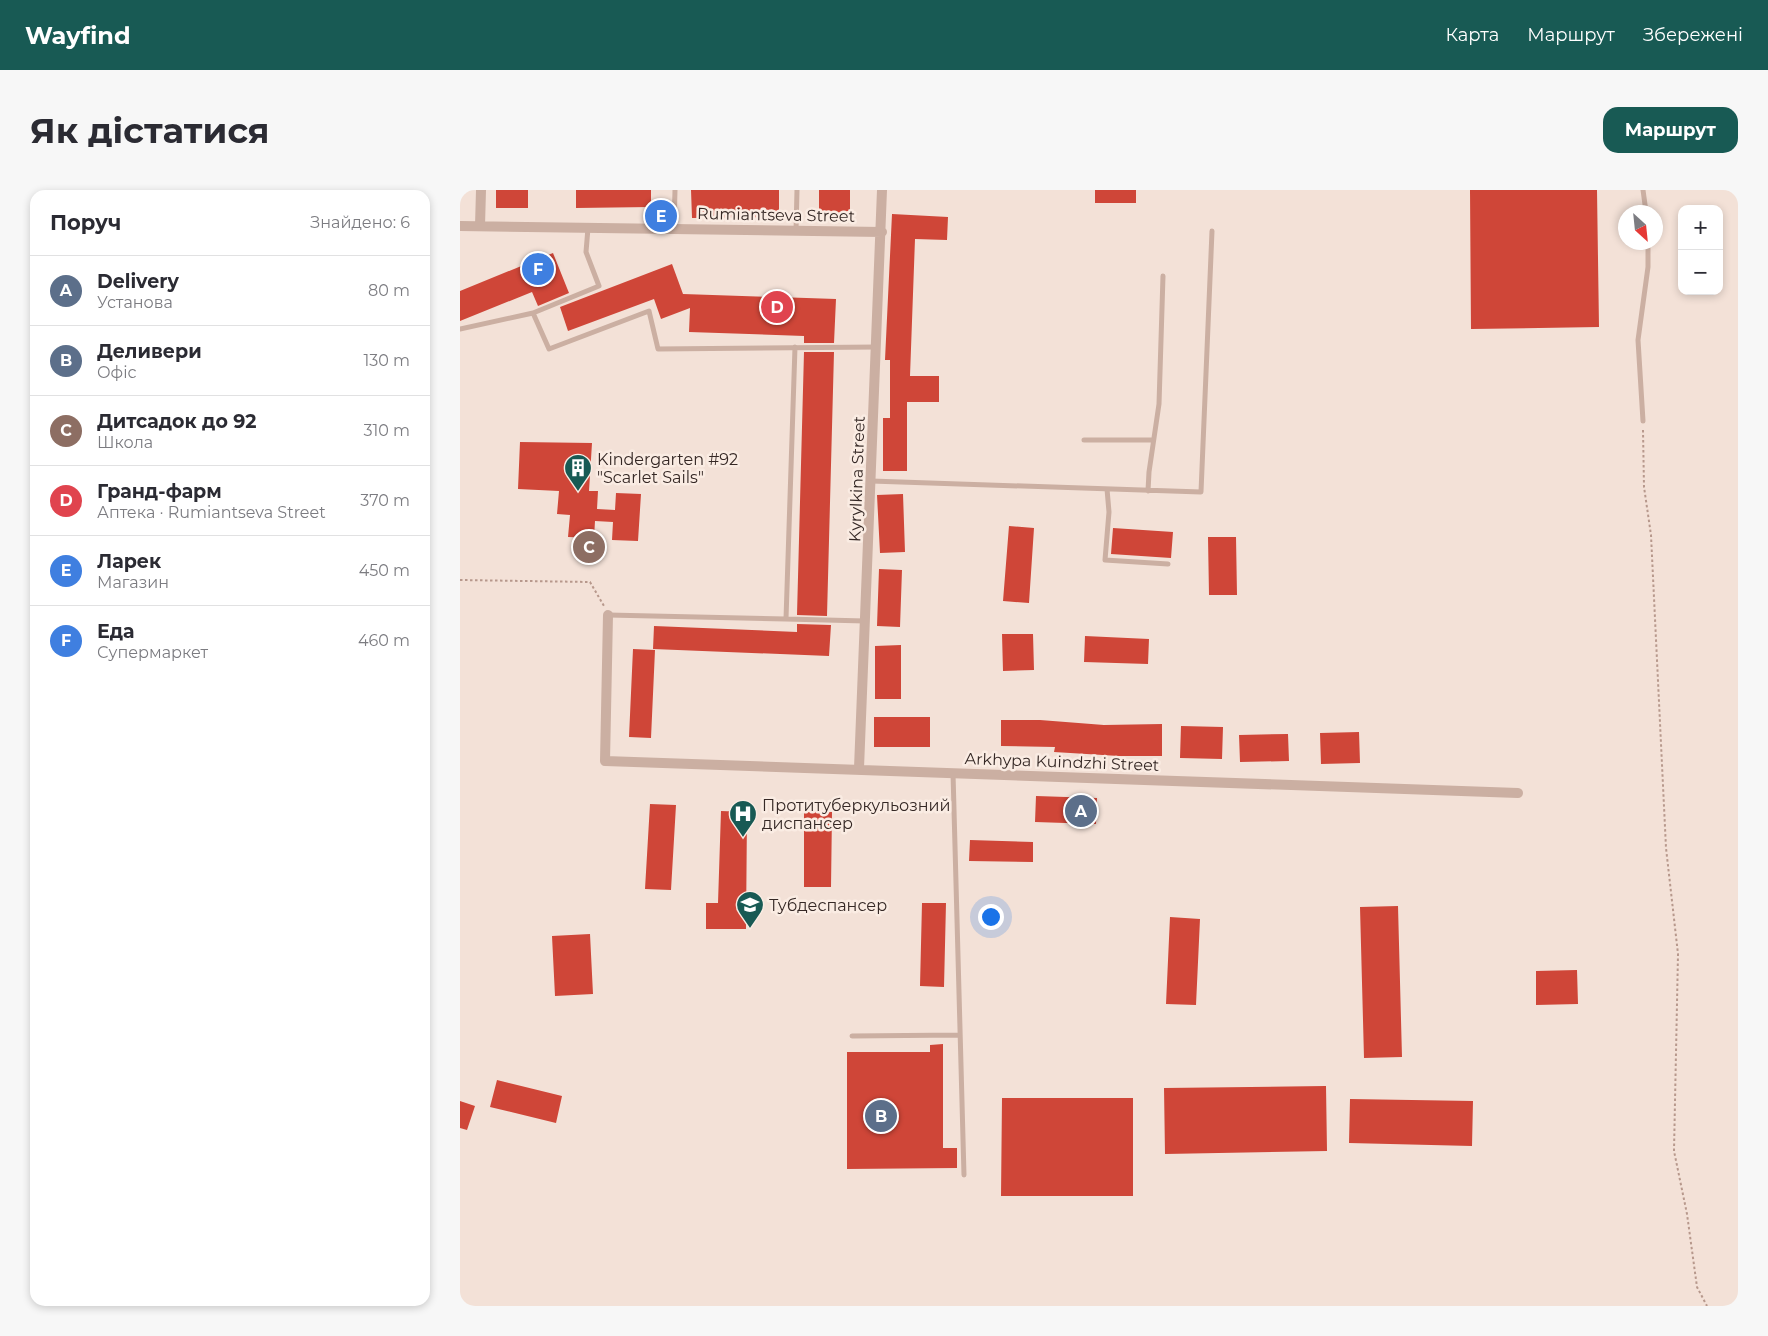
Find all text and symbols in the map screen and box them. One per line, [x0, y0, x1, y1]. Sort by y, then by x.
text: Wayfind [25, 21, 131, 50]
text: Карта [1446, 24, 1499, 46]
text: Маршрут [1527, 24, 1615, 46]
text: Збережені [1643, 24, 1743, 46]
button: Маршрут [1603, 107, 1738, 153]
text: Як дістатися [30, 109, 270, 152]
pin: E [645, 197, 677, 235]
street label: Rumiantseva Street [697, 204, 856, 226]
north arrow [1618, 205, 1663, 250]
map controls [1678, 205, 1723, 295]
button: + [1678, 205, 1723, 250]
text: Поруч [50, 210, 121, 235]
text: Знайдено: 6 [310, 213, 410, 232]
pin: F [522, 250, 554, 288]
button: − [1678, 250, 1723, 295]
text: Delivery [97, 270, 179, 293]
text: A [60, 281, 72, 300]
text: 80 m [368, 281, 410, 300]
pin: D [761, 288, 793, 326]
text: Установа [97, 293, 173, 312]
text: Деливери [97, 340, 202, 363]
text: B [60, 351, 72, 370]
text: 130 m [363, 351, 410, 370]
text: Офіс [97, 363, 137, 382]
text: Дитсадок до 92 [97, 410, 256, 433]
street label: Kyrylkina Street [845, 415, 869, 542]
text: C [60, 421, 72, 440]
text: 310 m [363, 421, 410, 440]
text: Школа [97, 433, 153, 452]
place label: Kindergarten #92 "Scarlet Sails" [597, 450, 738, 487]
building icon: Kindergarten #92 "Scarlet Sails" [563, 453, 593, 492]
text: Гранд-фарм [97, 480, 222, 503]
text: D [59, 491, 73, 510]
text: 370 m [360, 491, 410, 510]
text: Аптека · Rumiantseva Street [97, 503, 326, 522]
pin: C [573, 528, 605, 566]
text: Ларек [97, 550, 161, 573]
text: E [61, 561, 71, 580]
text: 450 m [359, 561, 410, 580]
text: Магазин [97, 573, 169, 592]
text: Еда [97, 620, 135, 643]
text: F [61, 631, 71, 650]
text: 460 m [358, 631, 410, 650]
text: Супермаркет [97, 643, 208, 662]
street label: Arkhypa Kuindzhi Street [964, 749, 1160, 775]
pin: A [1065, 792, 1097, 830]
place label: Протитуберкульозний диспансер [762, 796, 951, 833]
hospital icon: Протитуберкульозний диспансер [728, 799, 758, 838]
school or university icon: Тубдеспансер [735, 890, 765, 929]
place label: Тубдеспансер [769, 896, 887, 915]
your location [978, 904, 1004, 930]
pin: B [865, 1097, 897, 1135]

